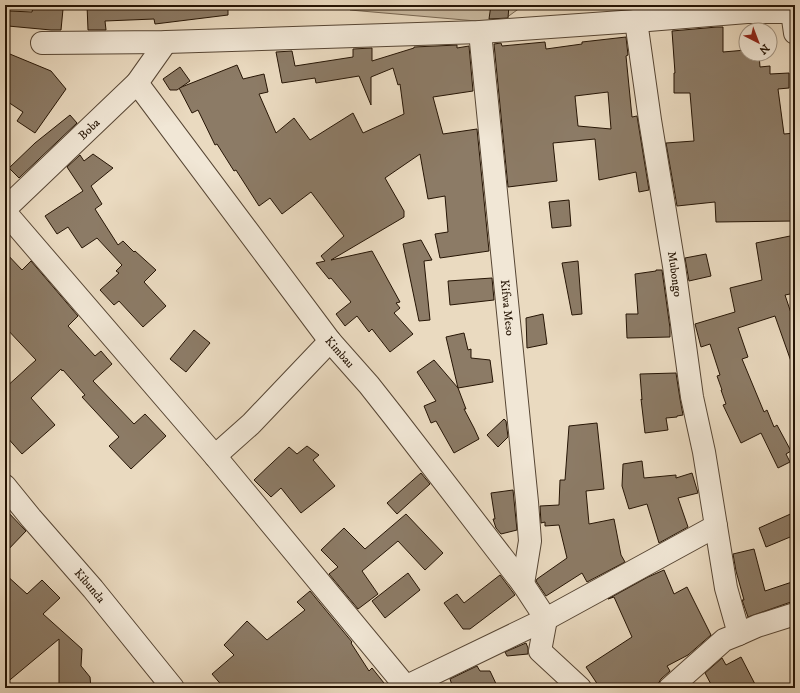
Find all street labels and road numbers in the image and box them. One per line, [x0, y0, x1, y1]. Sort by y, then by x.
street label: Boba [75, 115, 104, 143]
street label: Mubongo [664, 250, 685, 298]
street label: Kifwa Meso [497, 279, 517, 337]
street label: Kimbau [322, 334, 357, 371]
street label: Kibunda [71, 566, 109, 607]

